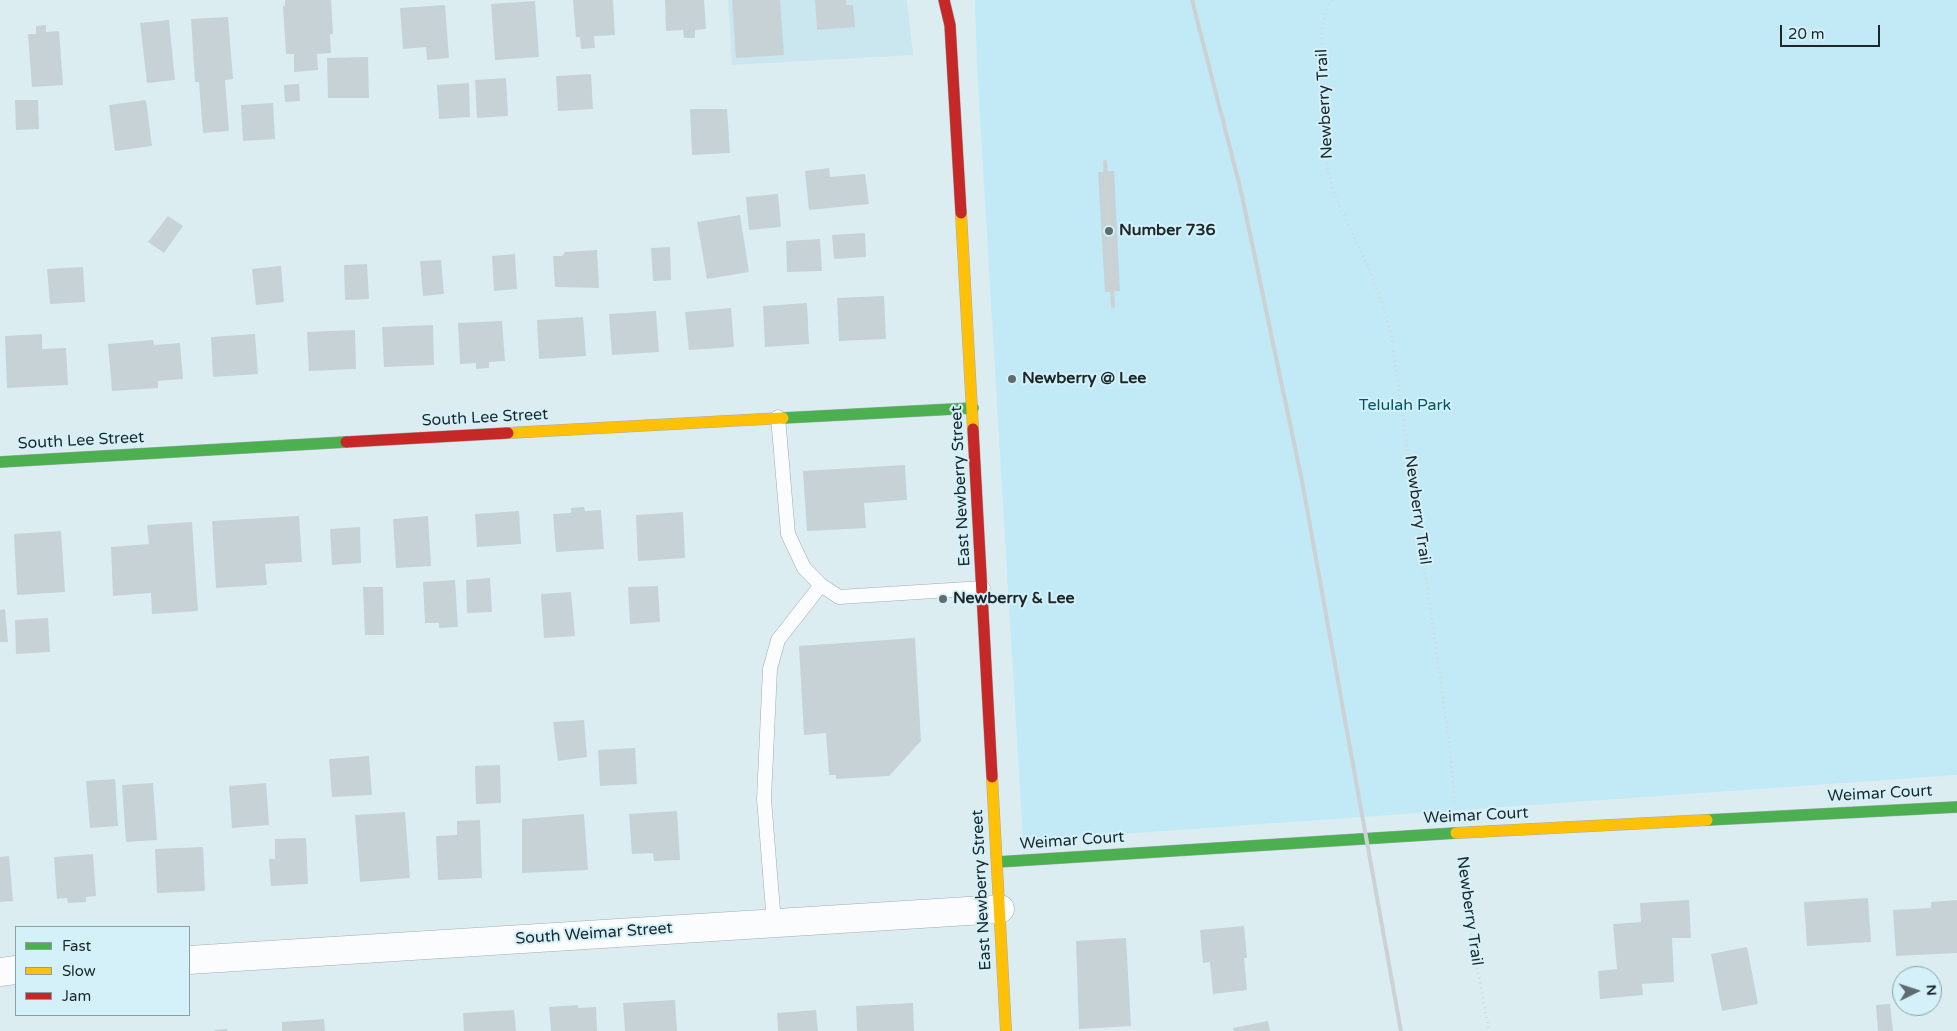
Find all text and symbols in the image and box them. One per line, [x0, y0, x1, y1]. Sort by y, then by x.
scale bar [1782, 15, 1882, 47]
text: 20 m [1788, 25, 1825, 43]
street label: Newberry Trail [1313, 48, 1337, 160]
place label: Number 736 [1119, 221, 1216, 241]
marker: Number 736 [1103, 225, 1115, 237]
place label: Newberry @ Lee [1022, 369, 1146, 389]
marker: Newberry @ Lee [1006, 373, 1018, 385]
park label: Telulah Park [1359, 396, 1451, 416]
street label: South Lee Street [421, 405, 549, 431]
street label: East Newberry Street [947, 405, 975, 567]
street label: South Lee Street [17, 428, 145, 454]
street label: Newberry Trail [1400, 454, 1434, 566]
place label: Newberry & Lee [953, 589, 1075, 609]
marker: Newberry & Lee [937, 593, 949, 605]
street label: Weimar Court [1827, 782, 1933, 806]
street label: Weimar Court [1423, 804, 1529, 828]
street label: East Newberry Street [968, 809, 996, 971]
street label: Weimar Court [1019, 828, 1125, 854]
street label: Newberry Trail [1452, 855, 1486, 967]
street label: South Weimar Street [515, 919, 673, 949]
legend [15, 926, 190, 1016]
text: Fast [62, 937, 91, 955]
text: Slow [62, 962, 96, 980]
north arrow [1892, 966, 1942, 1016]
text: N [1923, 984, 1940, 996]
text: Jam [62, 987, 91, 1005]

